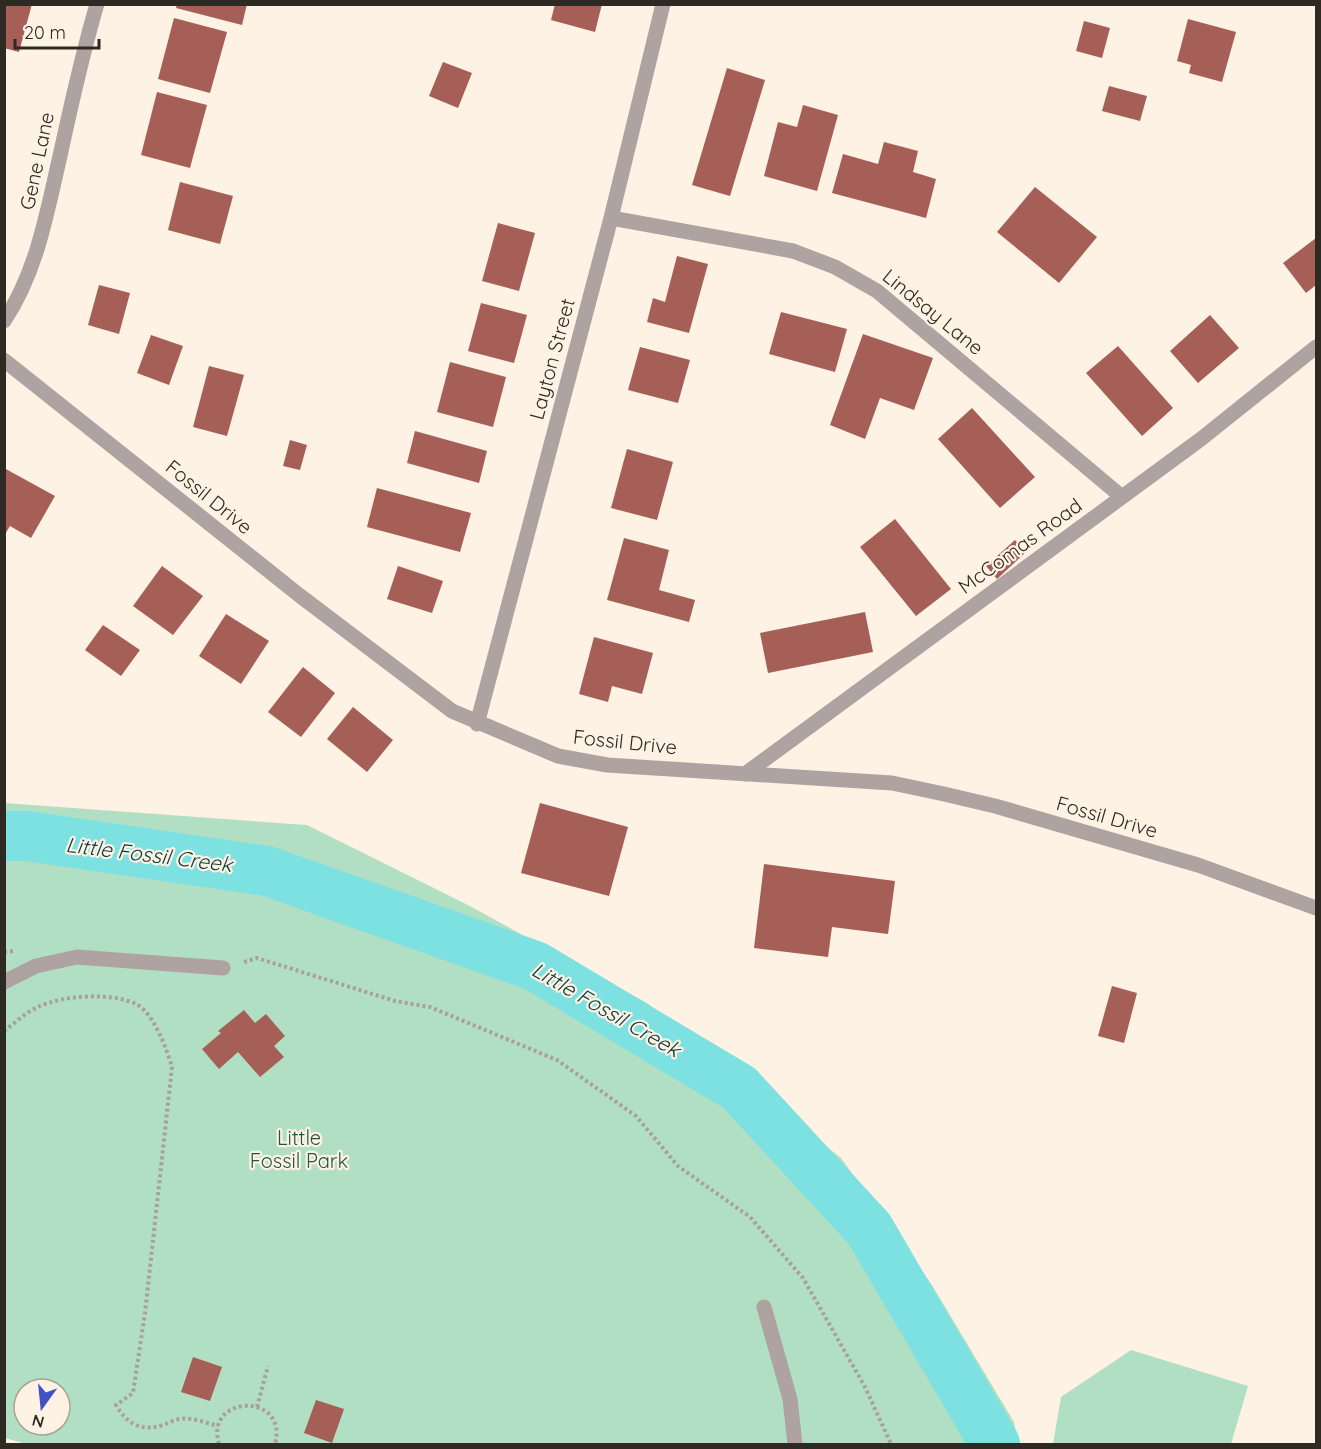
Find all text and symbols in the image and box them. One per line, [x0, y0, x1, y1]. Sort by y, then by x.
scale bar [15, 12, 99, 50]
text: 20 m [24, 21, 66, 44]
street label: Gene Lane [14, 110, 59, 212]
street label: Lindsay Lane [878, 263, 989, 360]
street label: Layton Street [523, 295, 580, 422]
street label: Fossil Drive [161, 454, 258, 539]
street label: McComas Road [953, 492, 1086, 599]
street label: Fossil Drive [572, 724, 678, 759]
street label: Fossil Drive [1054, 790, 1161, 843]
water label: Little Fossil Creek [64, 831, 236, 877]
water label: Little Fossil Creek [527, 956, 687, 1063]
park label: Little Fossil Park [250, 1125, 348, 1173]
north arrow [12, 1377, 72, 1437]
text: N [30, 1410, 46, 1433]

